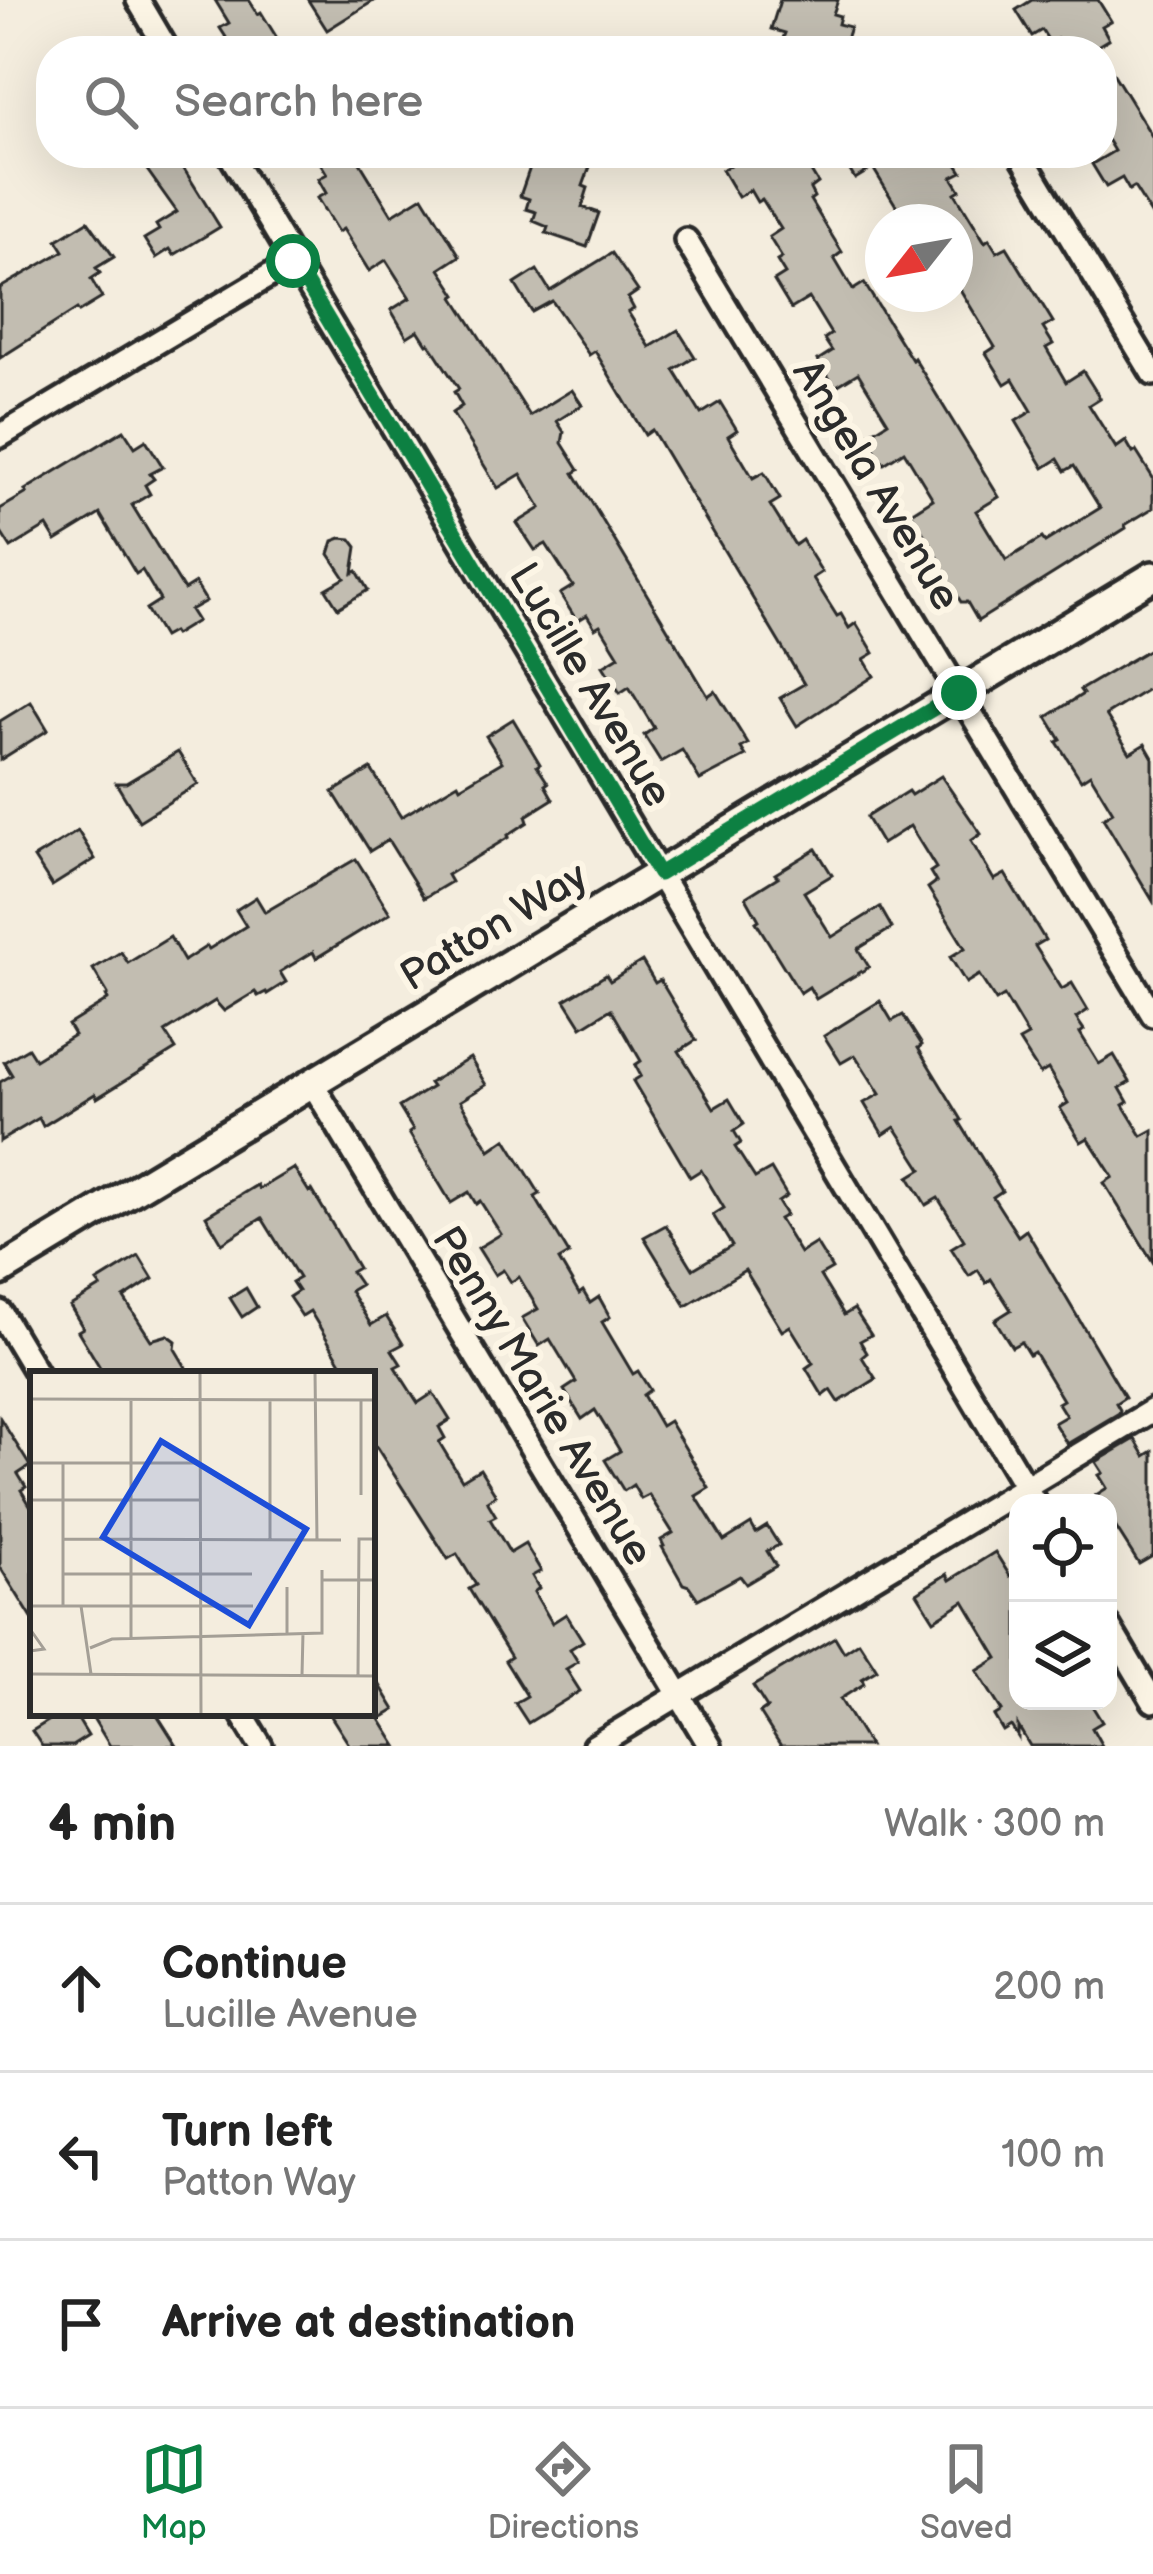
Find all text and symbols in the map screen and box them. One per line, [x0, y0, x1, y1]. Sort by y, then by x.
search box [36, 36, 1117, 168]
icon: search [78, 69, 144, 135]
text: Search here [174, 75, 423, 130]
north arrow [865, 204, 973, 312]
route start [266, 234, 320, 288]
street label: Angela Avenue [781, 351, 971, 620]
street label: Lucille Avenue [497, 554, 683, 816]
route end [932, 666, 986, 720]
street label: Patton Way [392, 851, 597, 1003]
street label: Penny Marie Avenue [420, 1217, 663, 1575]
inset map [30, 1371, 375, 1716]
map controls [1009, 1494, 1117, 1710]
button: locate [1009, 1494, 1117, 1602]
button: layers [1009, 1602, 1117, 1710]
text: 4 min [48, 1794, 176, 1855]
text: Walk · 300 m [884, 1801, 1105, 1848]
text: Continue [162, 1937, 347, 1992]
icon: ahead [48, 1955, 114, 2021]
text: 200 m [993, 1964, 1105, 2011]
text: Lucille Avenue [162, 1992, 418, 2039]
text: Turn left [162, 2105, 333, 2160]
icon: left [48, 2123, 114, 2189]
text: 100 m [1001, 2132, 1105, 2179]
text: Patton Way [162, 2160, 356, 2207]
icon: arrive [48, 2291, 114, 2357]
text: Arrive at destination [162, 2296, 575, 2351]
tab: Map [140, 2436, 207, 2548]
tab: Directions [487, 2436, 639, 2548]
tab: Saved [920, 2436, 1013, 2548]

